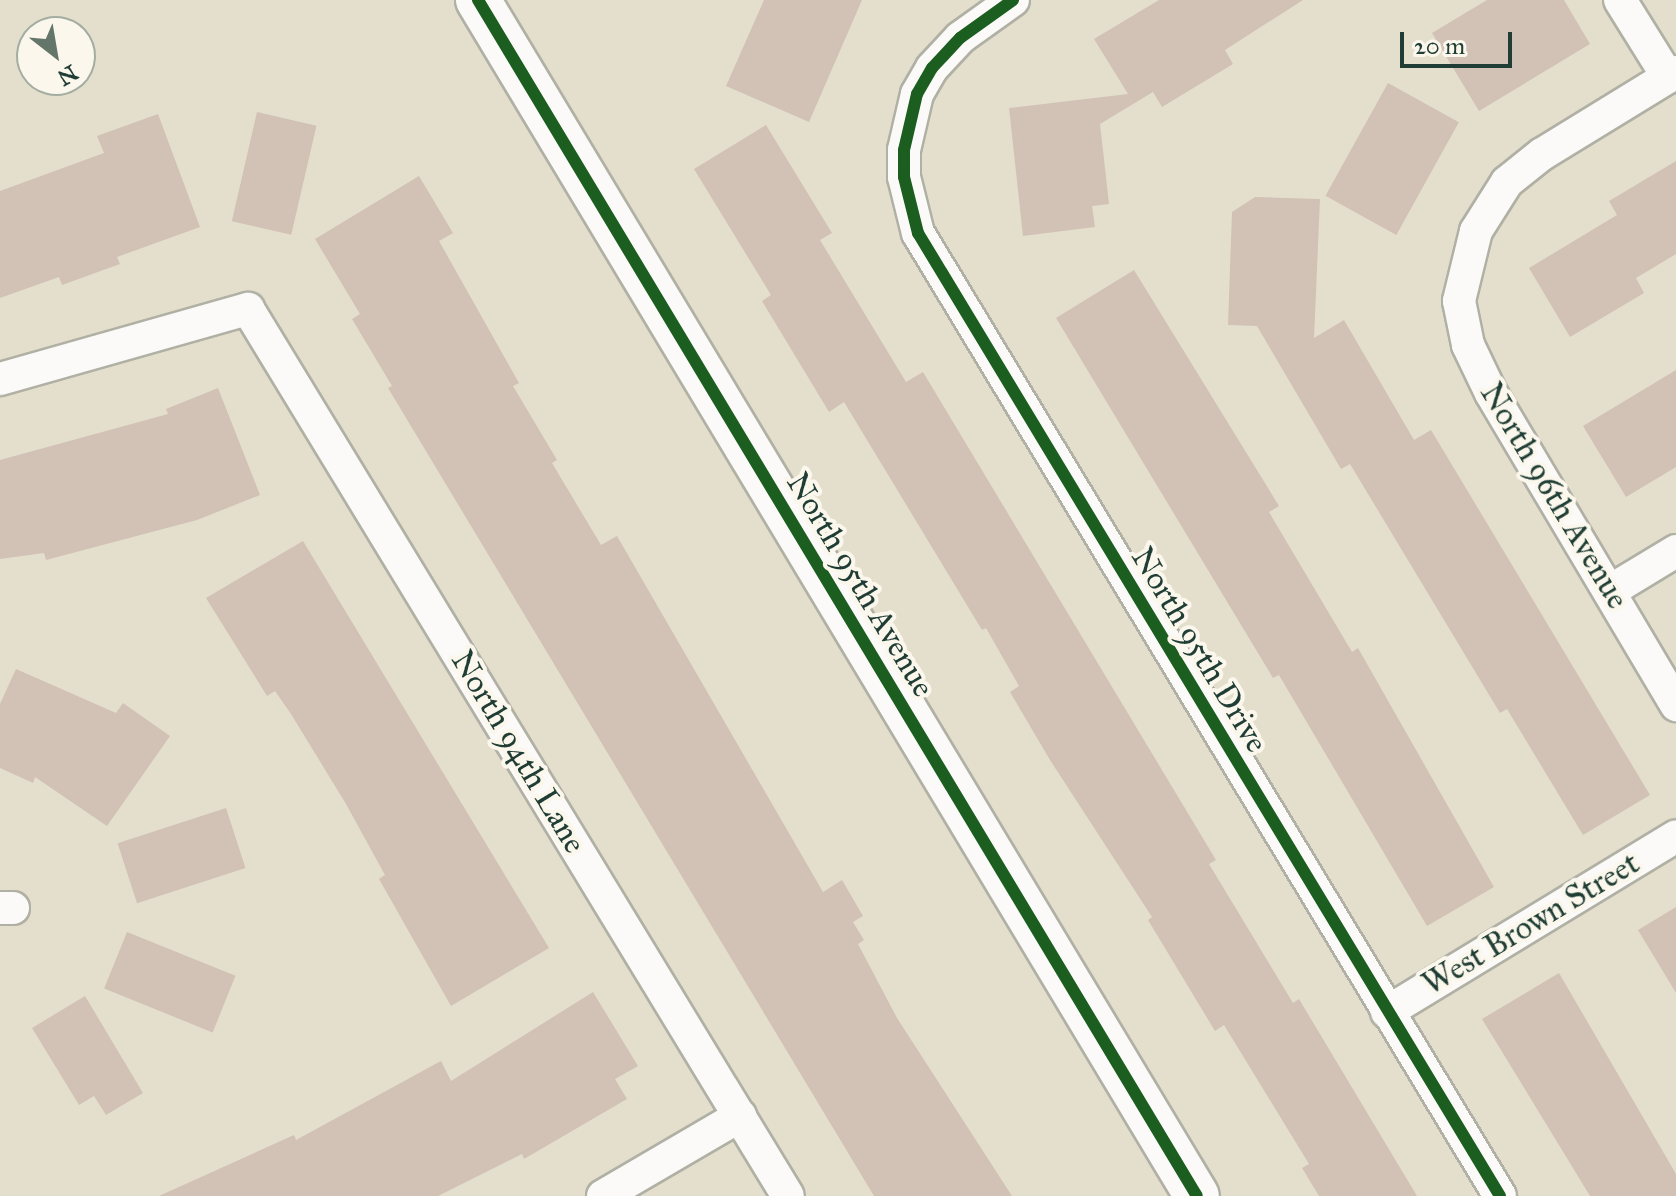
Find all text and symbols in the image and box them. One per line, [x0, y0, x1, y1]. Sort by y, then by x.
north arrow [16, 16, 96, 96]
scale bar [1404, 16, 1516, 66]
text: 20 m [1414, 31, 1465, 61]
text: N [53, 59, 83, 92]
street label: North 96th Avenue [1471, 376, 1637, 616]
street label: North 95th Avenue [778, 466, 942, 704]
street label: North 95th Drive [1123, 540, 1275, 760]
street label: North 94th Lane [442, 644, 594, 860]
street label: West Brown Street [1416, 844, 1646, 1004]

